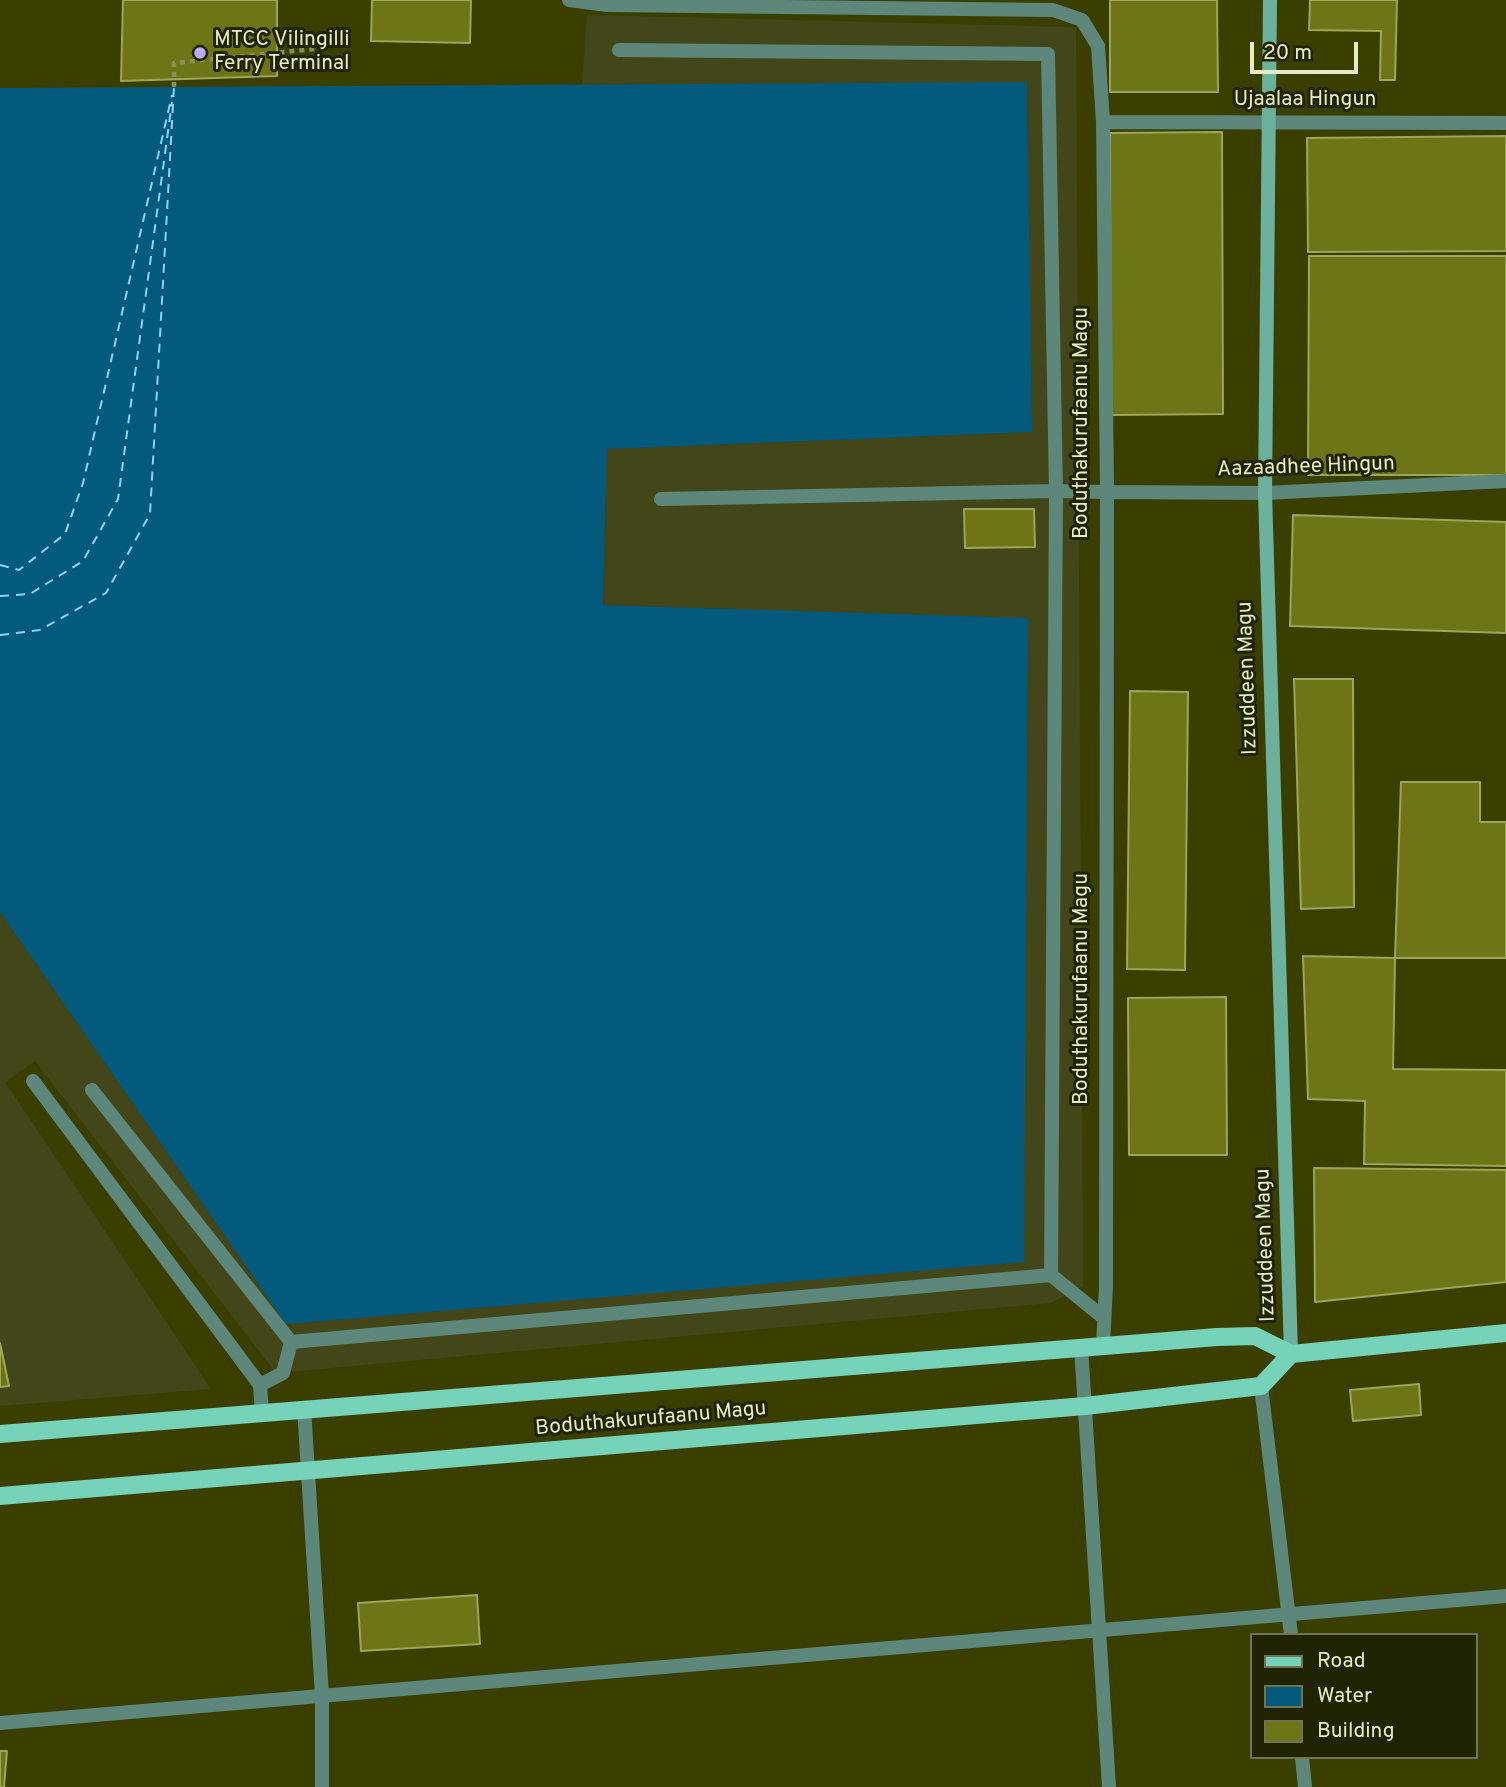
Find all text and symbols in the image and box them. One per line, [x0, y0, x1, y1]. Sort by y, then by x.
place label: MTCC Vilingilli Ferry Terminal [214, 28, 350, 78]
scale bar [1254, 28, 1362, 72]
text: 20 m [1263, 40, 1312, 67]
marker: MTCC Vilingilli Ferry Terminal [192, 45, 208, 61]
street label: Ujaalaa Hingun [1234, 88, 1376, 114]
street label: Boduthakurufaanu Magu [1070, 307, 1096, 539]
street label: Aazaadhee Hingun [1217, 452, 1395, 484]
street label: Izzuddeen Magu [1234, 601, 1264, 755]
street label: Boduthakurufaanu Magu [1070, 873, 1096, 1105]
street label: Izzuddeen Magu [1252, 1168, 1282, 1322]
street label: Boduthakurufaanu Magu [534, 1397, 768, 1443]
legend [1250, 1633, 1478, 1759]
text: Road [1317, 1648, 1366, 1675]
text: Water [1317, 1683, 1372, 1710]
text: Building [1317, 1718, 1395, 1745]

